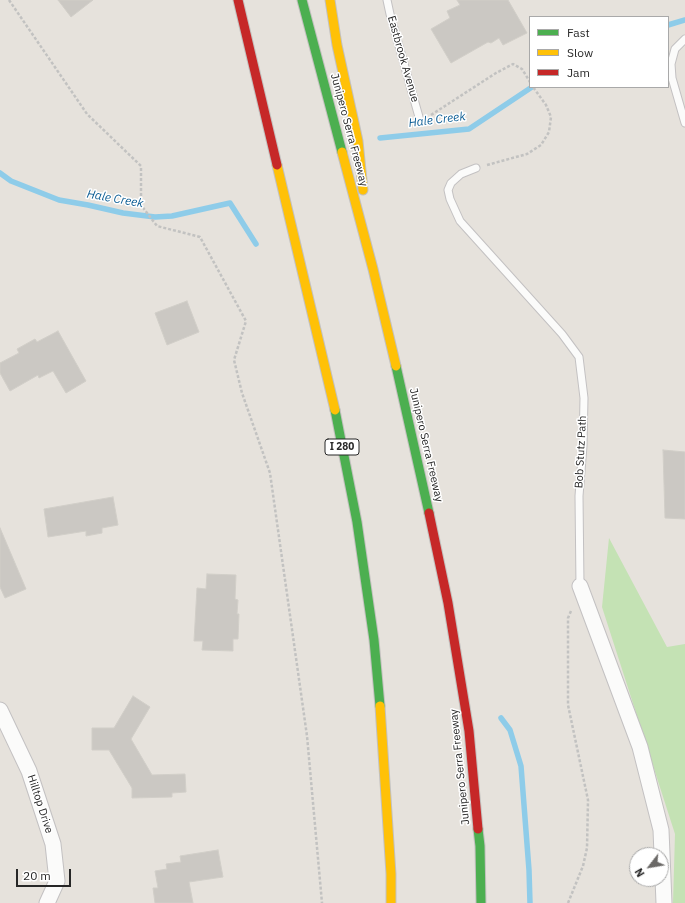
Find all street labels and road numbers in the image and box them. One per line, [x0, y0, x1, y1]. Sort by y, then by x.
street label: Eastbrook Avenue [384, 14, 422, 104]
street label: Junipero Serra Freeway [328, 72, 370, 188]
street label: Junipero Serra Freeway [406, 387, 446, 503]
street label: Bob Stutz Path [573, 415, 589, 489]
road number: I 280 [325, 439, 359, 455]
street label: Junipero Serra Freeway [447, 708, 473, 826]
street label: Hilltop Drive [24, 773, 56, 835]

